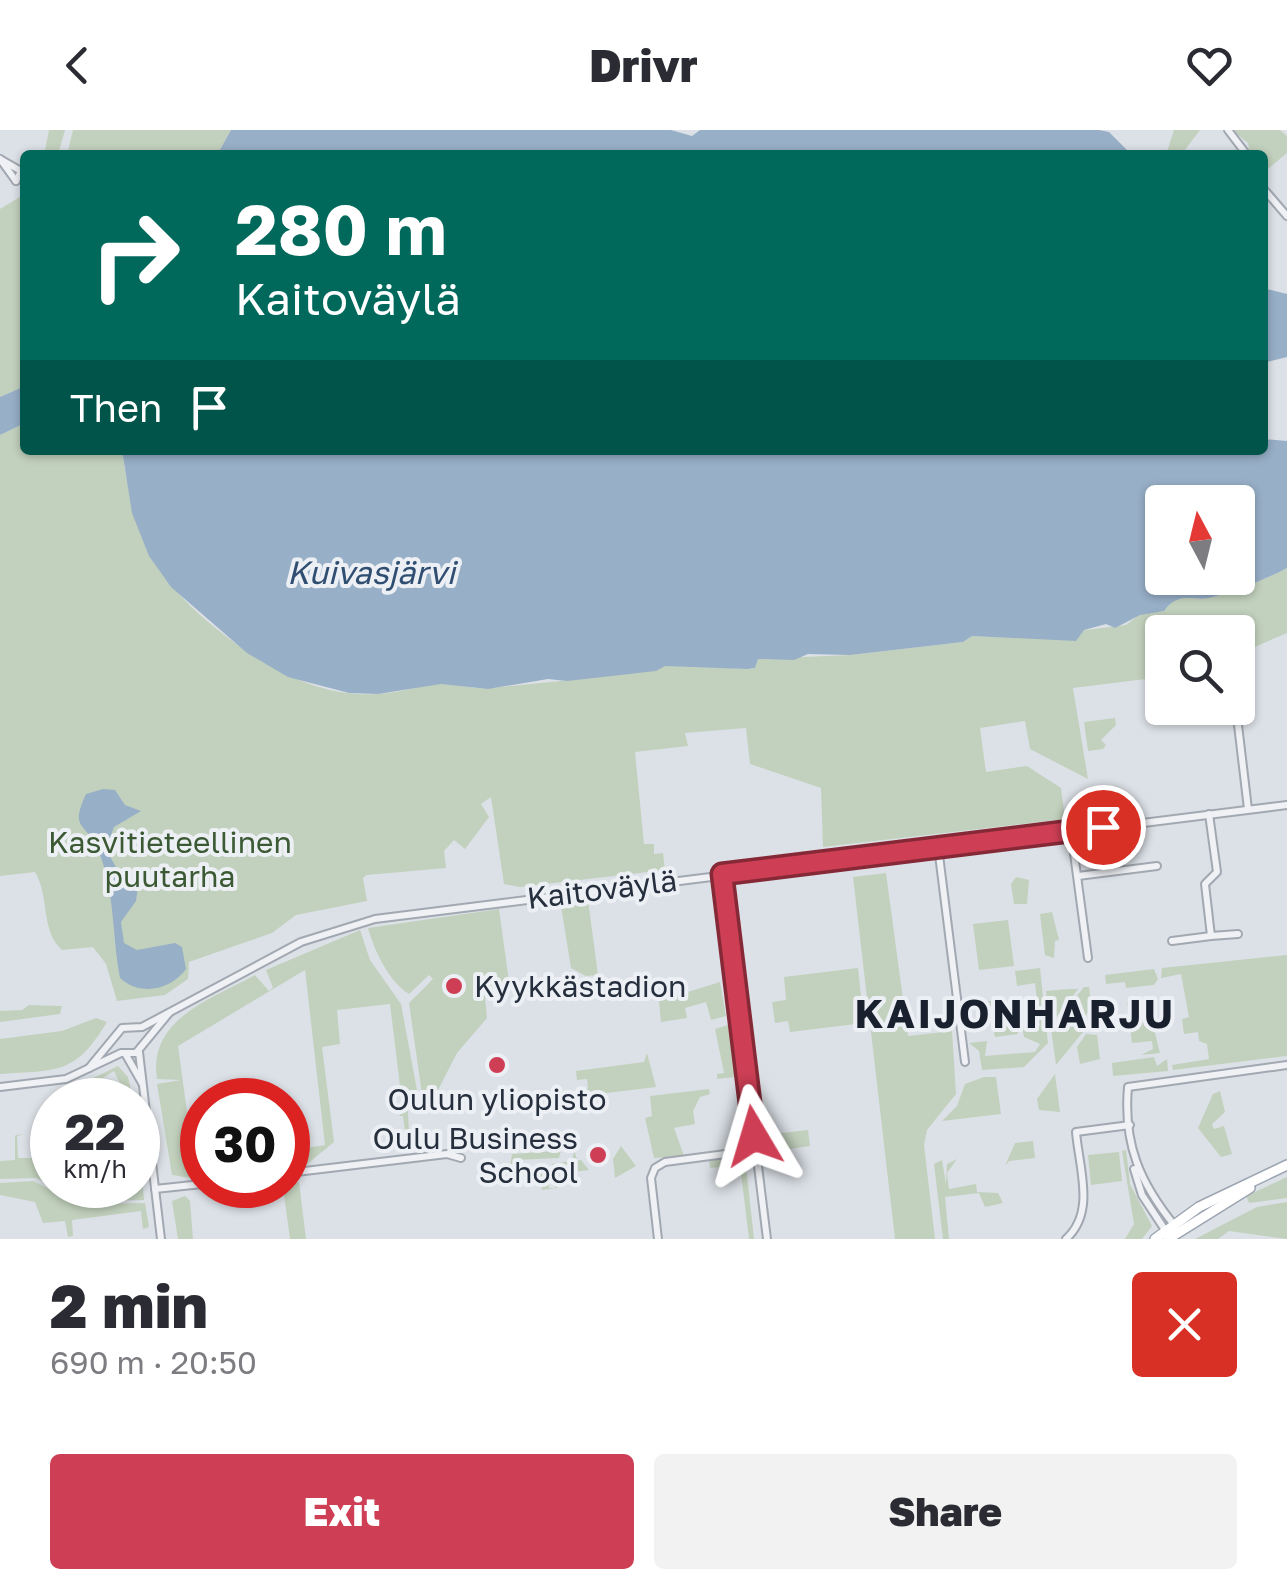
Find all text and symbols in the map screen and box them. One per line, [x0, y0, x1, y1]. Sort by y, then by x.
icon: back [50, 38, 105, 93]
text: Drivr [589, 38, 698, 92]
icon: heart [1182, 38, 1237, 93]
text: 280 m [235, 186, 447, 270]
icon: right [70, 190, 200, 320]
text: Kaitoväylä [235, 271, 461, 325]
icon: arrive [182, 380, 237, 435]
text: Then [70, 385, 162, 430]
north arrow [1145, 485, 1255, 595]
map controls [1145, 485, 1255, 725]
water label: Kuivasjärvi [287, 553, 458, 591]
button: search [1145, 615, 1255, 725]
pin [1061, 785, 1146, 870]
icon: arrive [1076, 800, 1131, 855]
park label: Kasvitieteellinen puutarha [48, 824, 292, 894]
street label: Kaitoväylä [525, 862, 679, 916]
place label: Kyykkästadion [474, 968, 686, 1004]
marker: Kyykkästadion [443, 975, 465, 997]
district label: KAIJONHARJU [854, 989, 1176, 1037]
marker: Oulun yliopisto [486, 1054, 508, 1076]
speed limit sign: 30 [180, 1078, 310, 1208]
place label: Oulun yliopisto [388, 1081, 606, 1117]
position arrow [702, 1084, 806, 1188]
text: 22 [64, 1101, 125, 1161]
place label: Oulu Business School [373, 1120, 578, 1190]
marker: Oulu Business School [587, 1144, 609, 1166]
text: km/h [63, 1153, 127, 1184]
text: 2 min [50, 1269, 208, 1341]
button: close [1132, 1272, 1237, 1377]
text: 690 m · 20:50 [50, 1343, 257, 1381]
button: Exit [50, 1454, 634, 1569]
button: Share [654, 1454, 1237, 1569]

